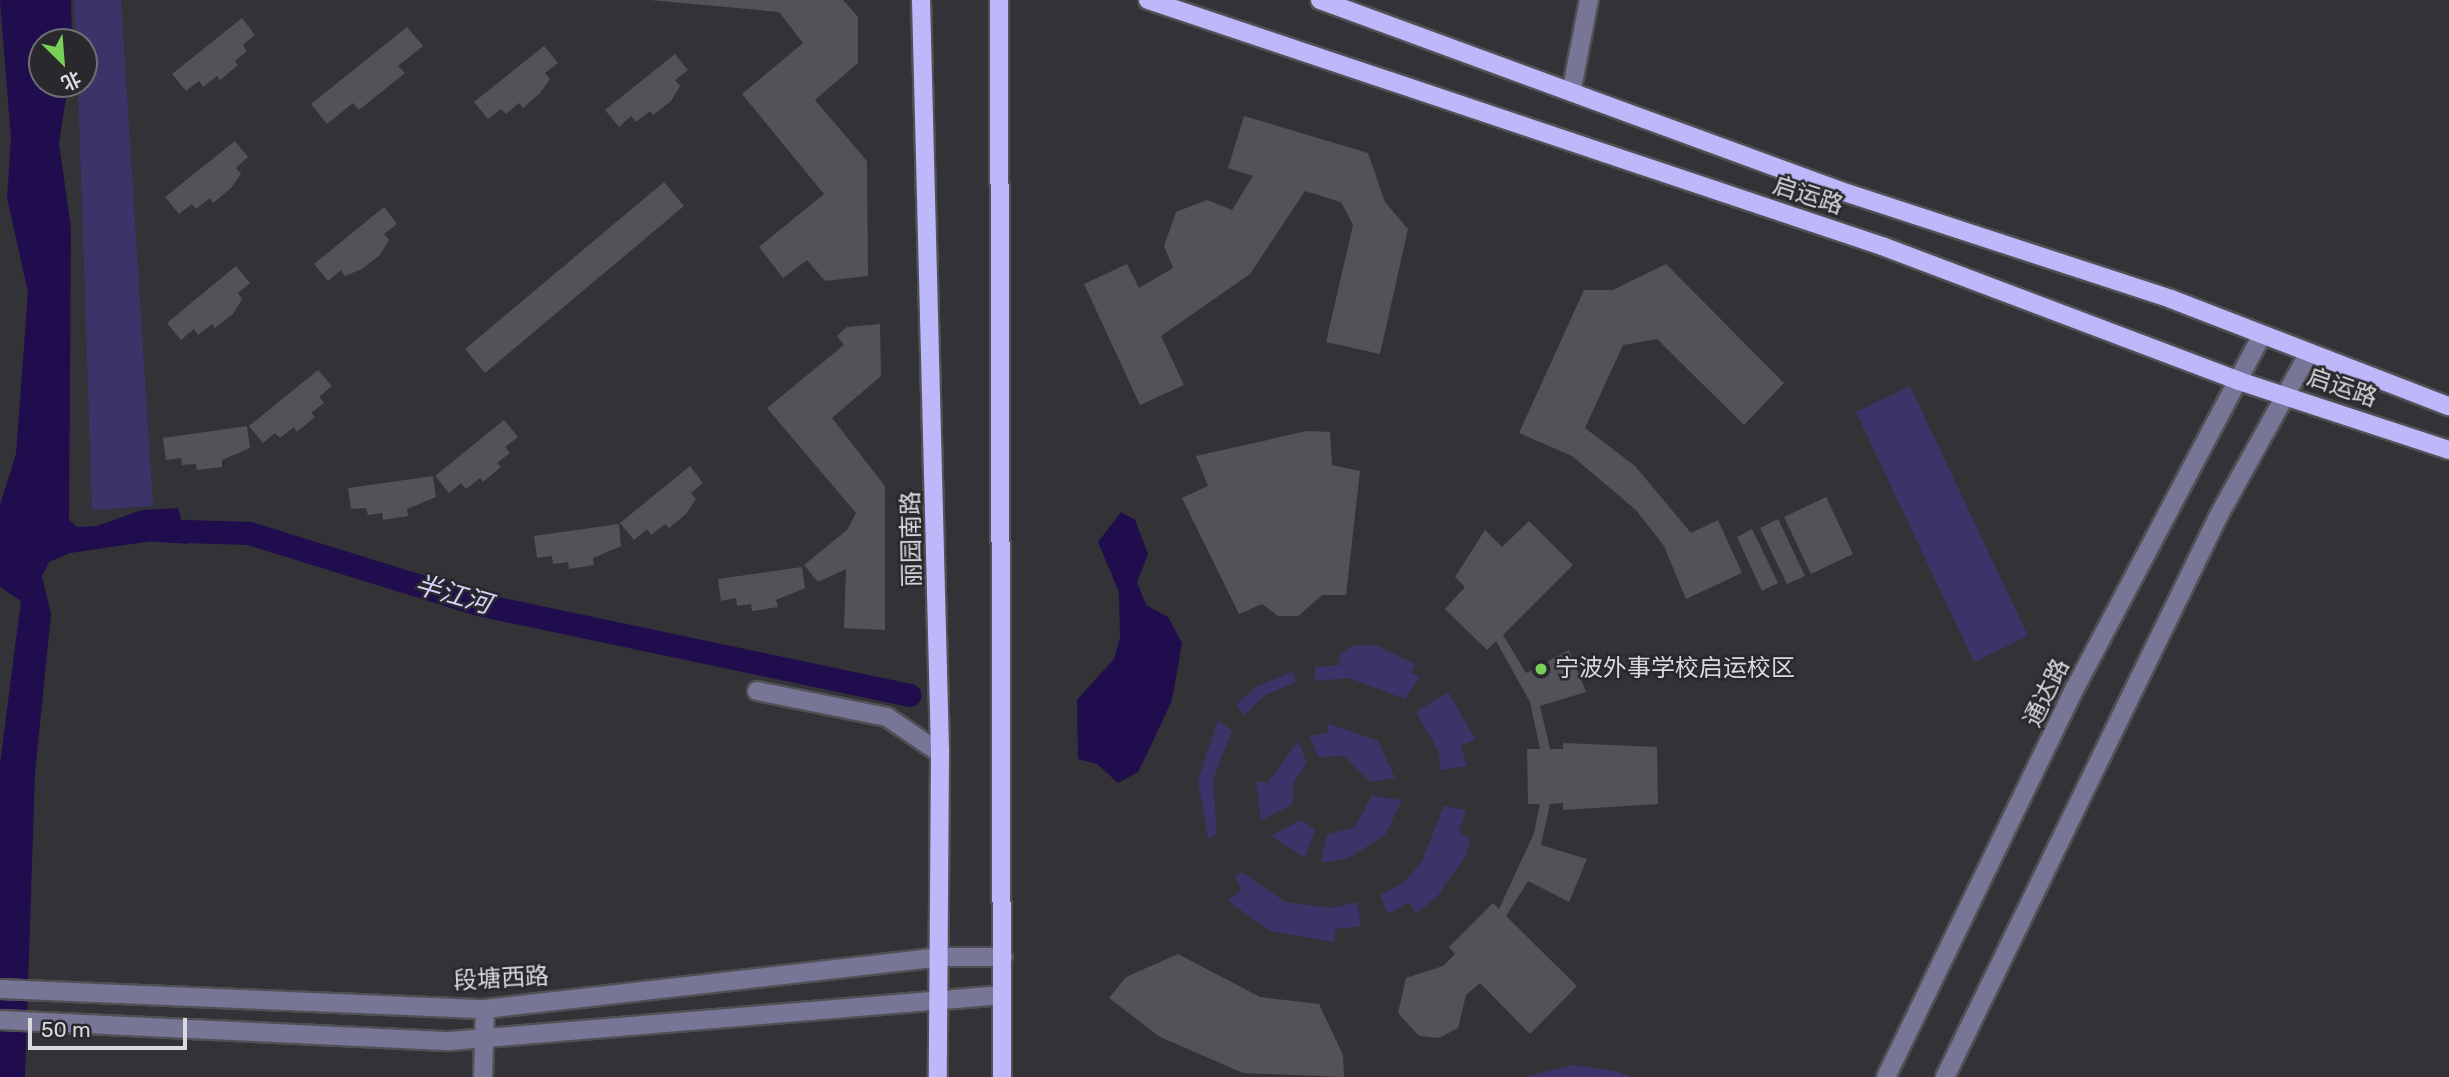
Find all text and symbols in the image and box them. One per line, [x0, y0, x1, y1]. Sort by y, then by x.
north arrow [28, 28, 98, 98]
text: 北 [58, 66, 85, 95]
street label: 启运路 [1769, 171, 1847, 221]
street label: 启运路 [2303, 363, 2381, 413]
street label: 丽园南路 [897, 491, 927, 587]
water label: 半江河 [411, 569, 495, 621]
street label: 通达路 [2018, 654, 2076, 732]
place label: 宁波外事学校启运校区 [1555, 655, 1795, 683]
marker: 宁波外事学校启运校区 [1533, 661, 1549, 677]
street label: 段塘西路 [452, 962, 550, 996]
scale bar [32, 1004, 191, 1048]
text: 50 m [41, 1017, 91, 1042]

